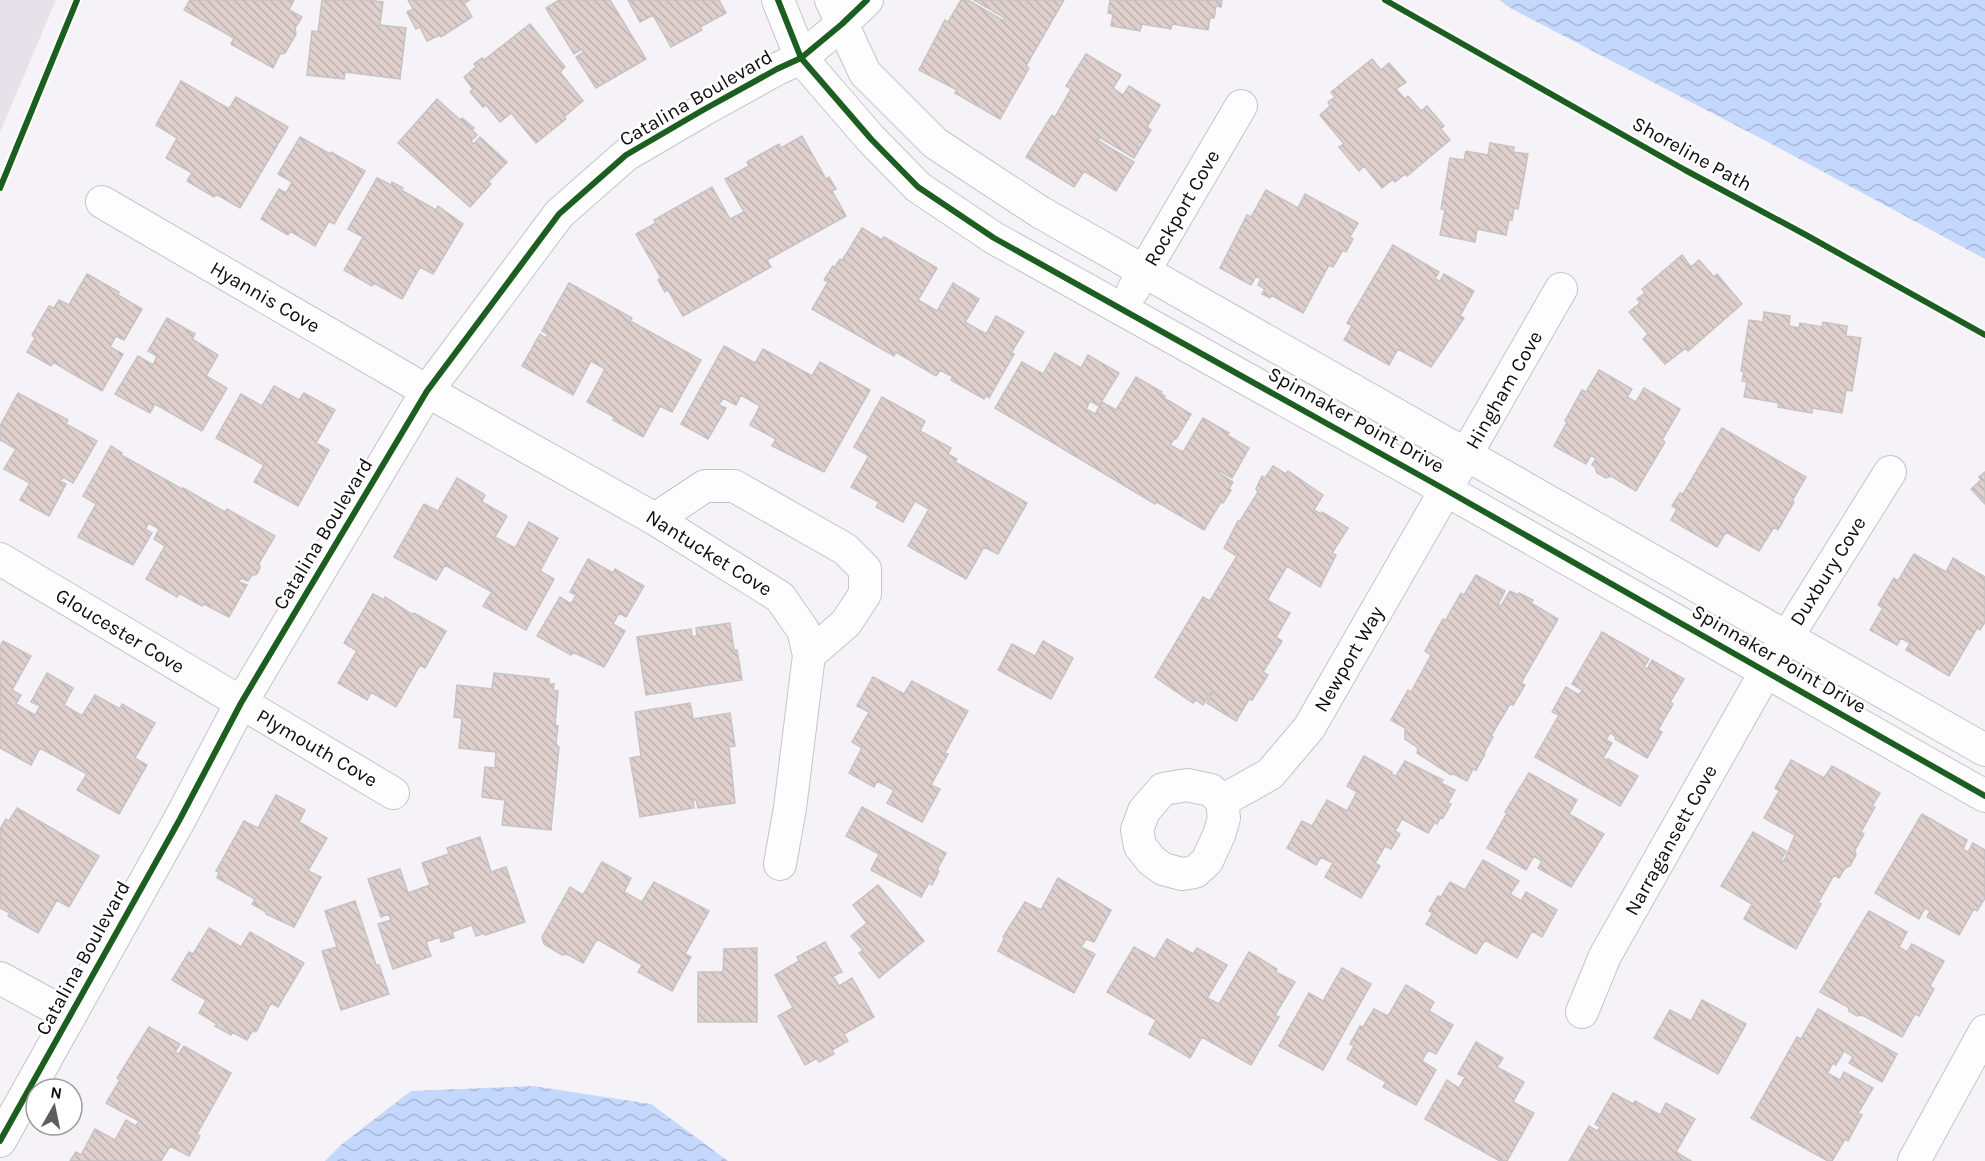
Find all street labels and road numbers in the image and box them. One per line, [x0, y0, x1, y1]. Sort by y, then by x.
street label: Catalina Boulevard [615, 45, 777, 151]
street label: Shoreline Path [1628, 112, 1756, 196]
street label: Rockport Cove [1139, 146, 1225, 270]
street label: Hyannis Cove [206, 256, 324, 338]
street label: Hingham Cove [1461, 327, 1547, 453]
street label: Spinnaker Point Drive [1264, 362, 1448, 478]
street label: Catalina Boulevard [269, 454, 377, 614]
street label: Nantucket Cove [642, 505, 776, 601]
street label: Duxbury Cove [1785, 512, 1871, 630]
street label: Gloucester Cove [52, 584, 188, 678]
street label: Spinnaker Point Drive [1688, 600, 1870, 718]
street label: Newport Way [1310, 602, 1388, 716]
street label: Plymouth Cove [253, 704, 381, 792]
street label: Narragansett Cove [1620, 761, 1722, 919]
street label: Catalina Boulevard [31, 877, 135, 1039]

